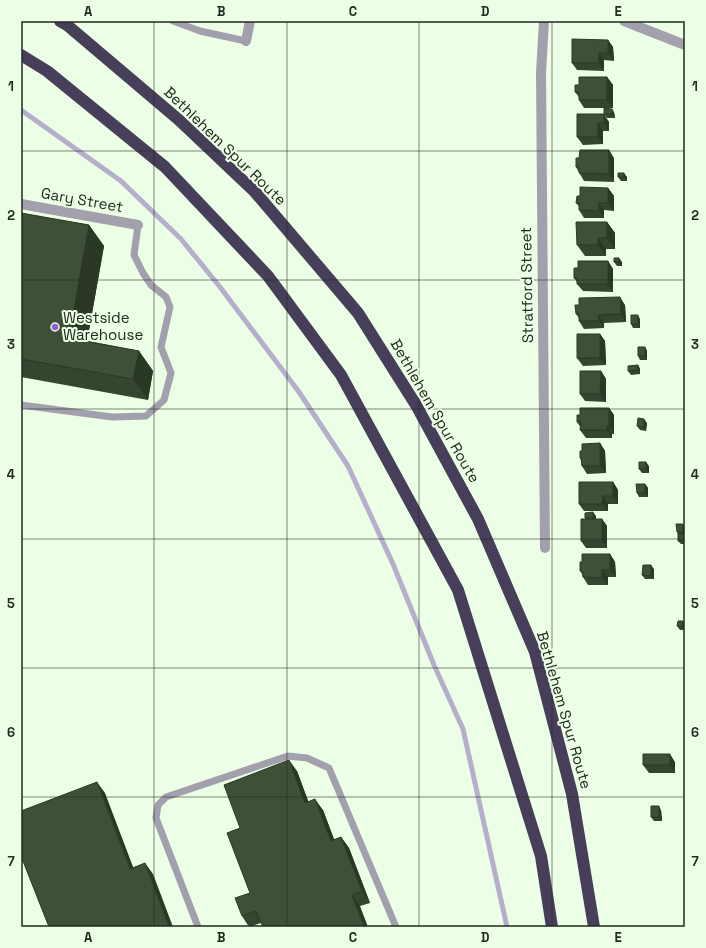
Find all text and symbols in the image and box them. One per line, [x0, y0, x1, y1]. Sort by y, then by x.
text: A [84, 3, 93, 20]
text: B [217, 3, 226, 20]
text: C [349, 3, 357, 20]
text: D [481, 3, 490, 20]
text: E [614, 3, 622, 20]
text: 1 [8, 78, 14, 95]
text: 1 [692, 78, 698, 95]
street label: Bethlehem Spur Route [160, 82, 291, 209]
street label: Gary Street [40, 183, 125, 216]
text: 2 [7, 207, 15, 224]
text: 2 [691, 207, 699, 224]
street label: Stratford Street [516, 227, 537, 343]
place label: Westside Warehouse [63, 308, 143, 344]
marker: Westside Warehouse [50, 322, 60, 332]
street label: Bethlehem Spur Route [386, 335, 484, 486]
text: 3 [7, 336, 15, 353]
text: 3 [691, 336, 699, 353]
text: 4 [7, 466, 15, 483]
text: 4 [691, 466, 699, 483]
text: 5 [7, 595, 15, 612]
text: 5 [691, 595, 699, 612]
street label: Bethlehem Spur Route [533, 629, 596, 791]
text: 6 [7, 724, 15, 741]
text: 6 [691, 724, 699, 741]
text: 7 [7, 853, 15, 870]
text: 7 [691, 853, 699, 870]
text: A [84, 929, 93, 946]
text: B [217, 929, 226, 946]
text: C [349, 929, 357, 946]
text: D [481, 929, 490, 946]
text: E [614, 929, 622, 946]

